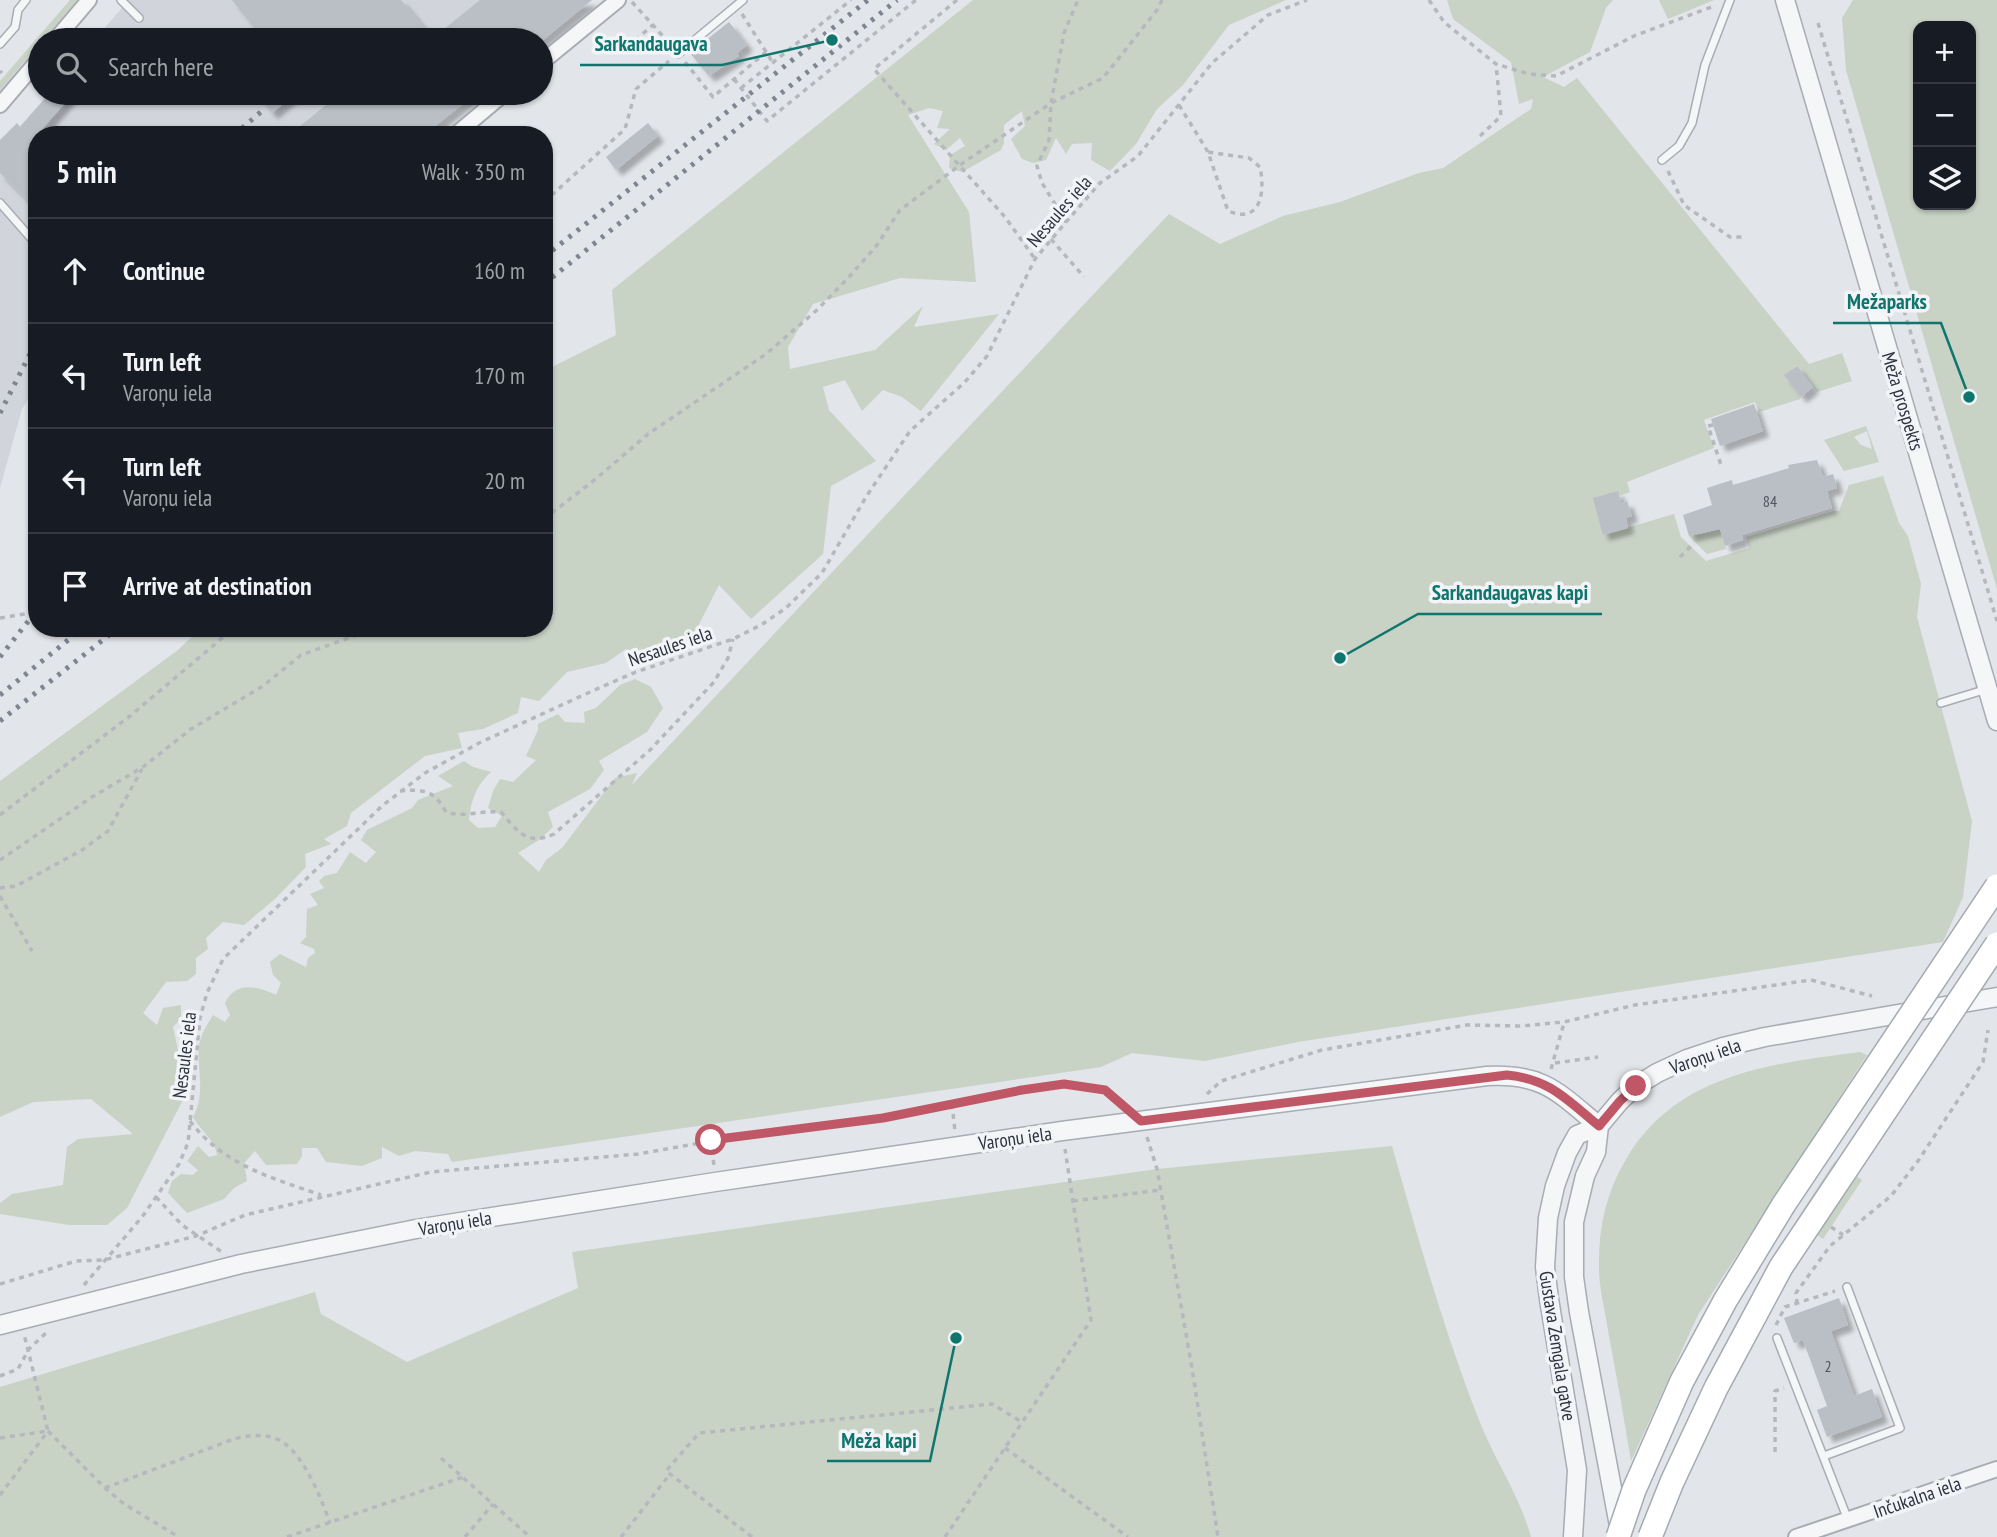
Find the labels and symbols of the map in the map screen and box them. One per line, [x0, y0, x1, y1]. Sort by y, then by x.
callout: Sarkandaugava [580, 23, 722, 65]
text: Sarkandaugava [594, 30, 708, 57]
street label: Nesaules iela [1021, 170, 1097, 252]
callout: Mežaparks [1833, 281, 1941, 323]
text: Mežaparks [1847, 288, 1927, 315]
street label: Meža prospekts [1877, 349, 1929, 453]
house number: 84 [1763, 491, 1777, 511]
callout: Sarkandaugavas kapi [1418, 572, 1602, 614]
text: Sarkandaugavas kapi [1432, 579, 1588, 606]
street label: Nesaules iela [625, 620, 715, 672]
street label: Nesaules iela [167, 1010, 201, 1100]
street label: Varoņu iela [1665, 1033, 1744, 1080]
route end [1620, 1070, 1651, 1101]
street label: Varoņu iela [976, 1121, 1053, 1155]
route start [695, 1124, 726, 1155]
street label: Varoņu iela [416, 1205, 493, 1241]
street label: Gustava Zemgala gatve [1534, 1269, 1582, 1423]
house number: 2 [1824, 1356, 1832, 1376]
callout: Meža kapi [827, 1419, 930, 1461]
text: Meža kapi [841, 1427, 917, 1454]
street label: Inčukalna iela [1870, 1471, 1964, 1523]

